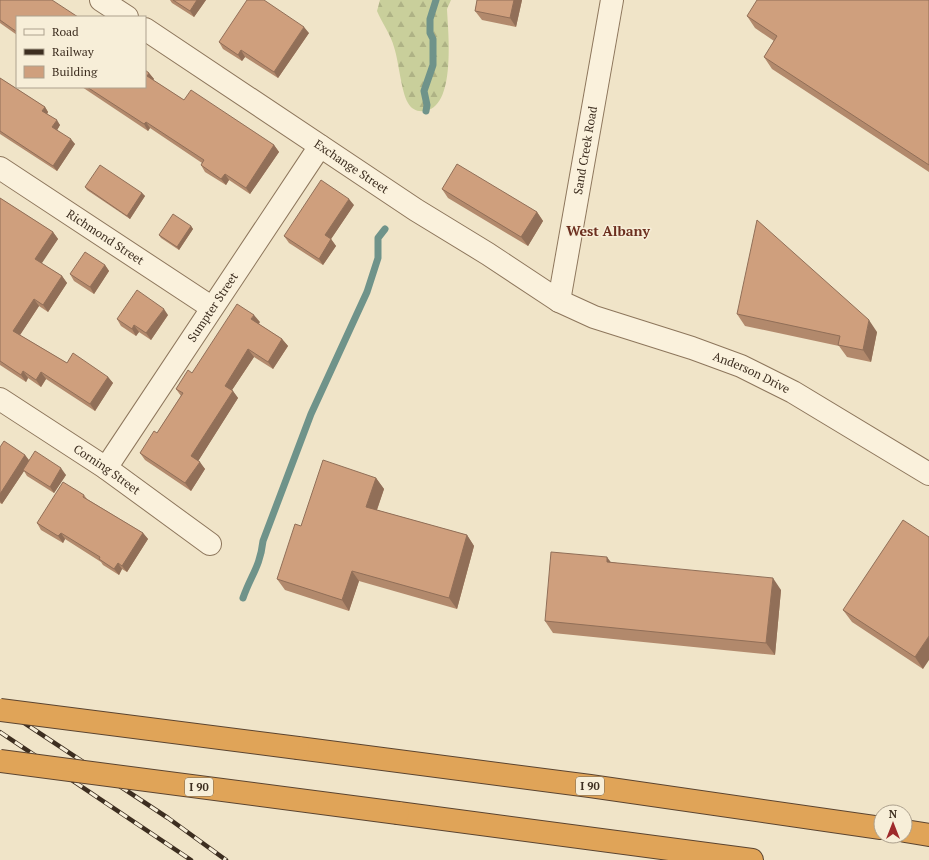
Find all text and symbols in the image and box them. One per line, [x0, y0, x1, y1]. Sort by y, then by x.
legend [16, 16, 146, 88]
text: Road [52, 24, 79, 39]
text: Railway [52, 44, 95, 59]
text: Building [52, 64, 98, 79]
street label: Sand Creek Road [570, 104, 600, 196]
street label: Exchange Street [311, 136, 392, 197]
street label: Richmond Street [64, 206, 148, 268]
district label: West Albany [566, 221, 650, 240]
street label: Sumpter Street [184, 269, 241, 345]
street label: Anderson Drive [711, 348, 793, 396]
street label: Corning Street [71, 441, 144, 498]
road number: I 90 [576, 777, 604, 795]
road number: I 90 [185, 778, 213, 796]
north arrow [873, 804, 913, 844]
text: N [889, 807, 898, 821]

